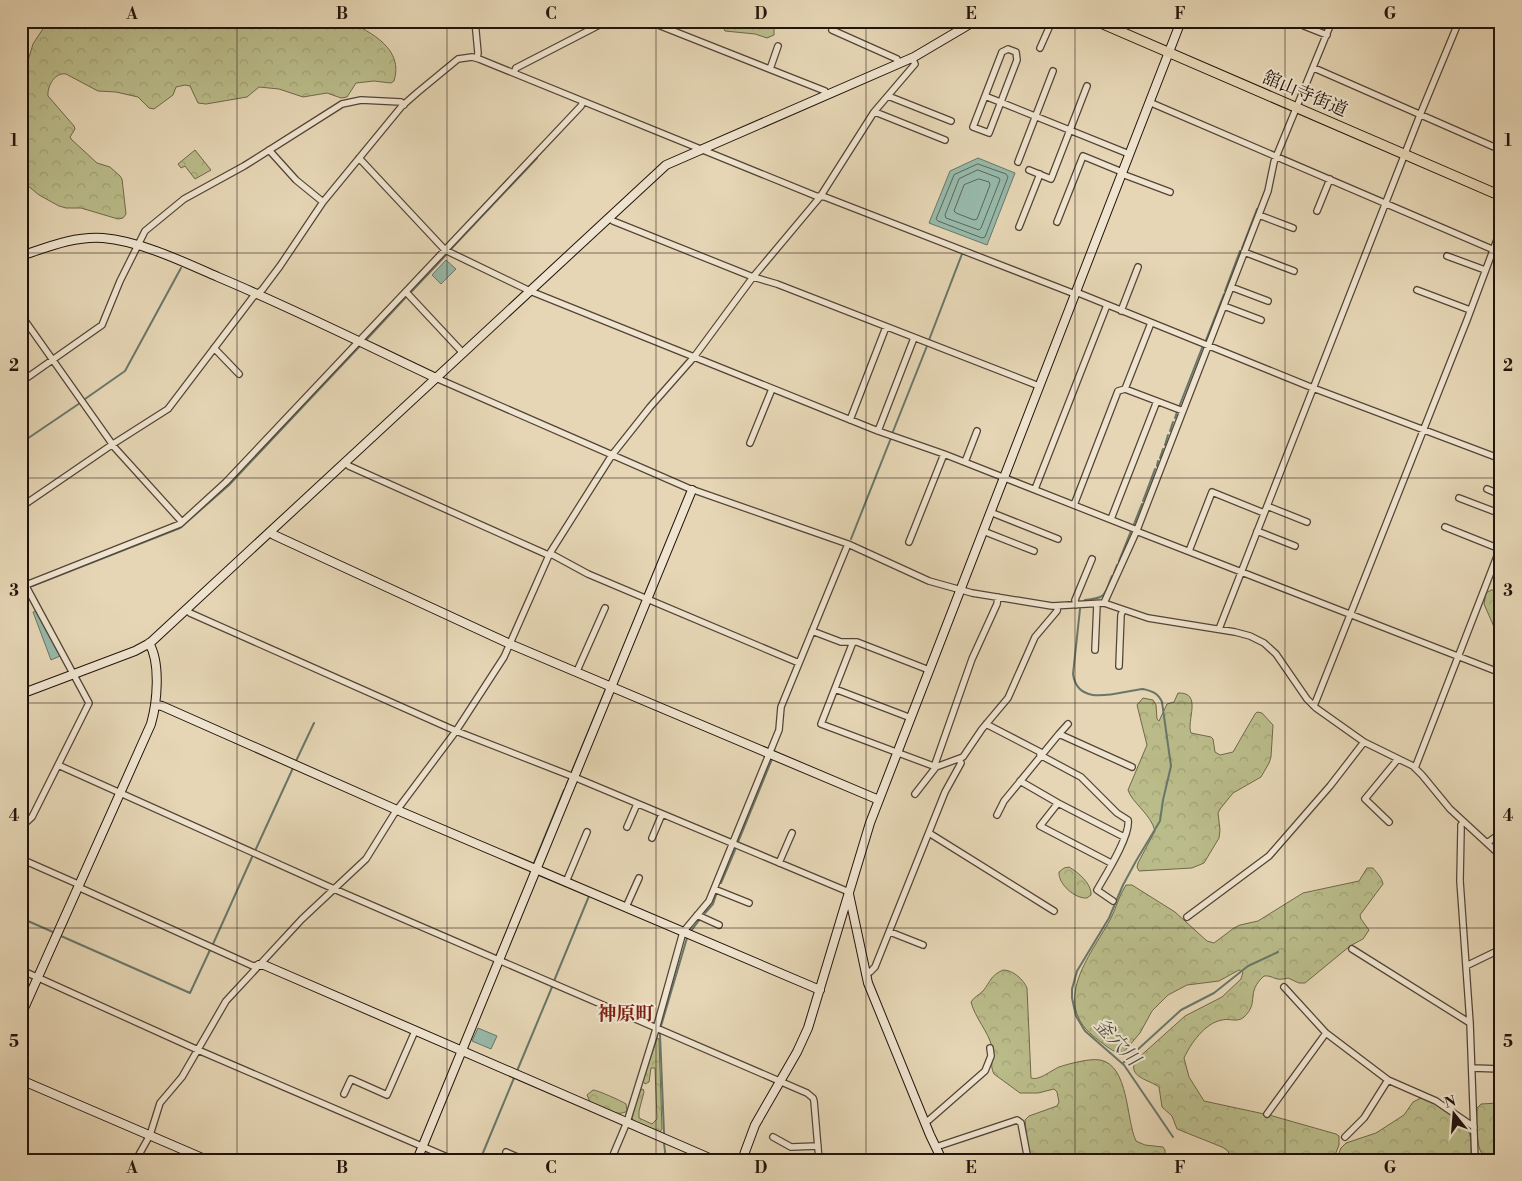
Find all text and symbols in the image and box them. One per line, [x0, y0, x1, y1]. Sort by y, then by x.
text: A [125, 4, 138, 24]
text: B [336, 4, 348, 24]
text: C [545, 4, 557, 24]
text: D [755, 4, 768, 24]
text: E [965, 4, 977, 24]
text: F [1174, 4, 1186, 24]
text: G [1384, 4, 1397, 24]
street label: 舘山寺街道 [1259, 66, 1351, 122]
text: 1 [10, 131, 18, 151]
text: 1 [1504, 131, 1512, 151]
text: 2 [9, 356, 19, 376]
text: 2 [1503, 356, 1513, 376]
text: 3 [9, 581, 19, 601]
text: 3 [1503, 581, 1513, 601]
text: 4 [9, 806, 20, 826]
text: 4 [1503, 806, 1514, 826]
district label: 神原町 [597, 1002, 655, 1026]
water label: 釜穴川 [1089, 1013, 1147, 1072]
text: 5 [9, 1032, 19, 1052]
text: 5 [1503, 1032, 1513, 1052]
north arrow [1430, 1088, 1480, 1138]
text: N [1443, 1092, 1458, 1113]
text: A [125, 1158, 138, 1178]
text: B [336, 1158, 348, 1178]
text: C [545, 1158, 557, 1178]
text: D [755, 1158, 768, 1178]
text: E [965, 1158, 977, 1178]
text: F [1174, 1158, 1186, 1178]
text: G [1384, 1158, 1397, 1178]

